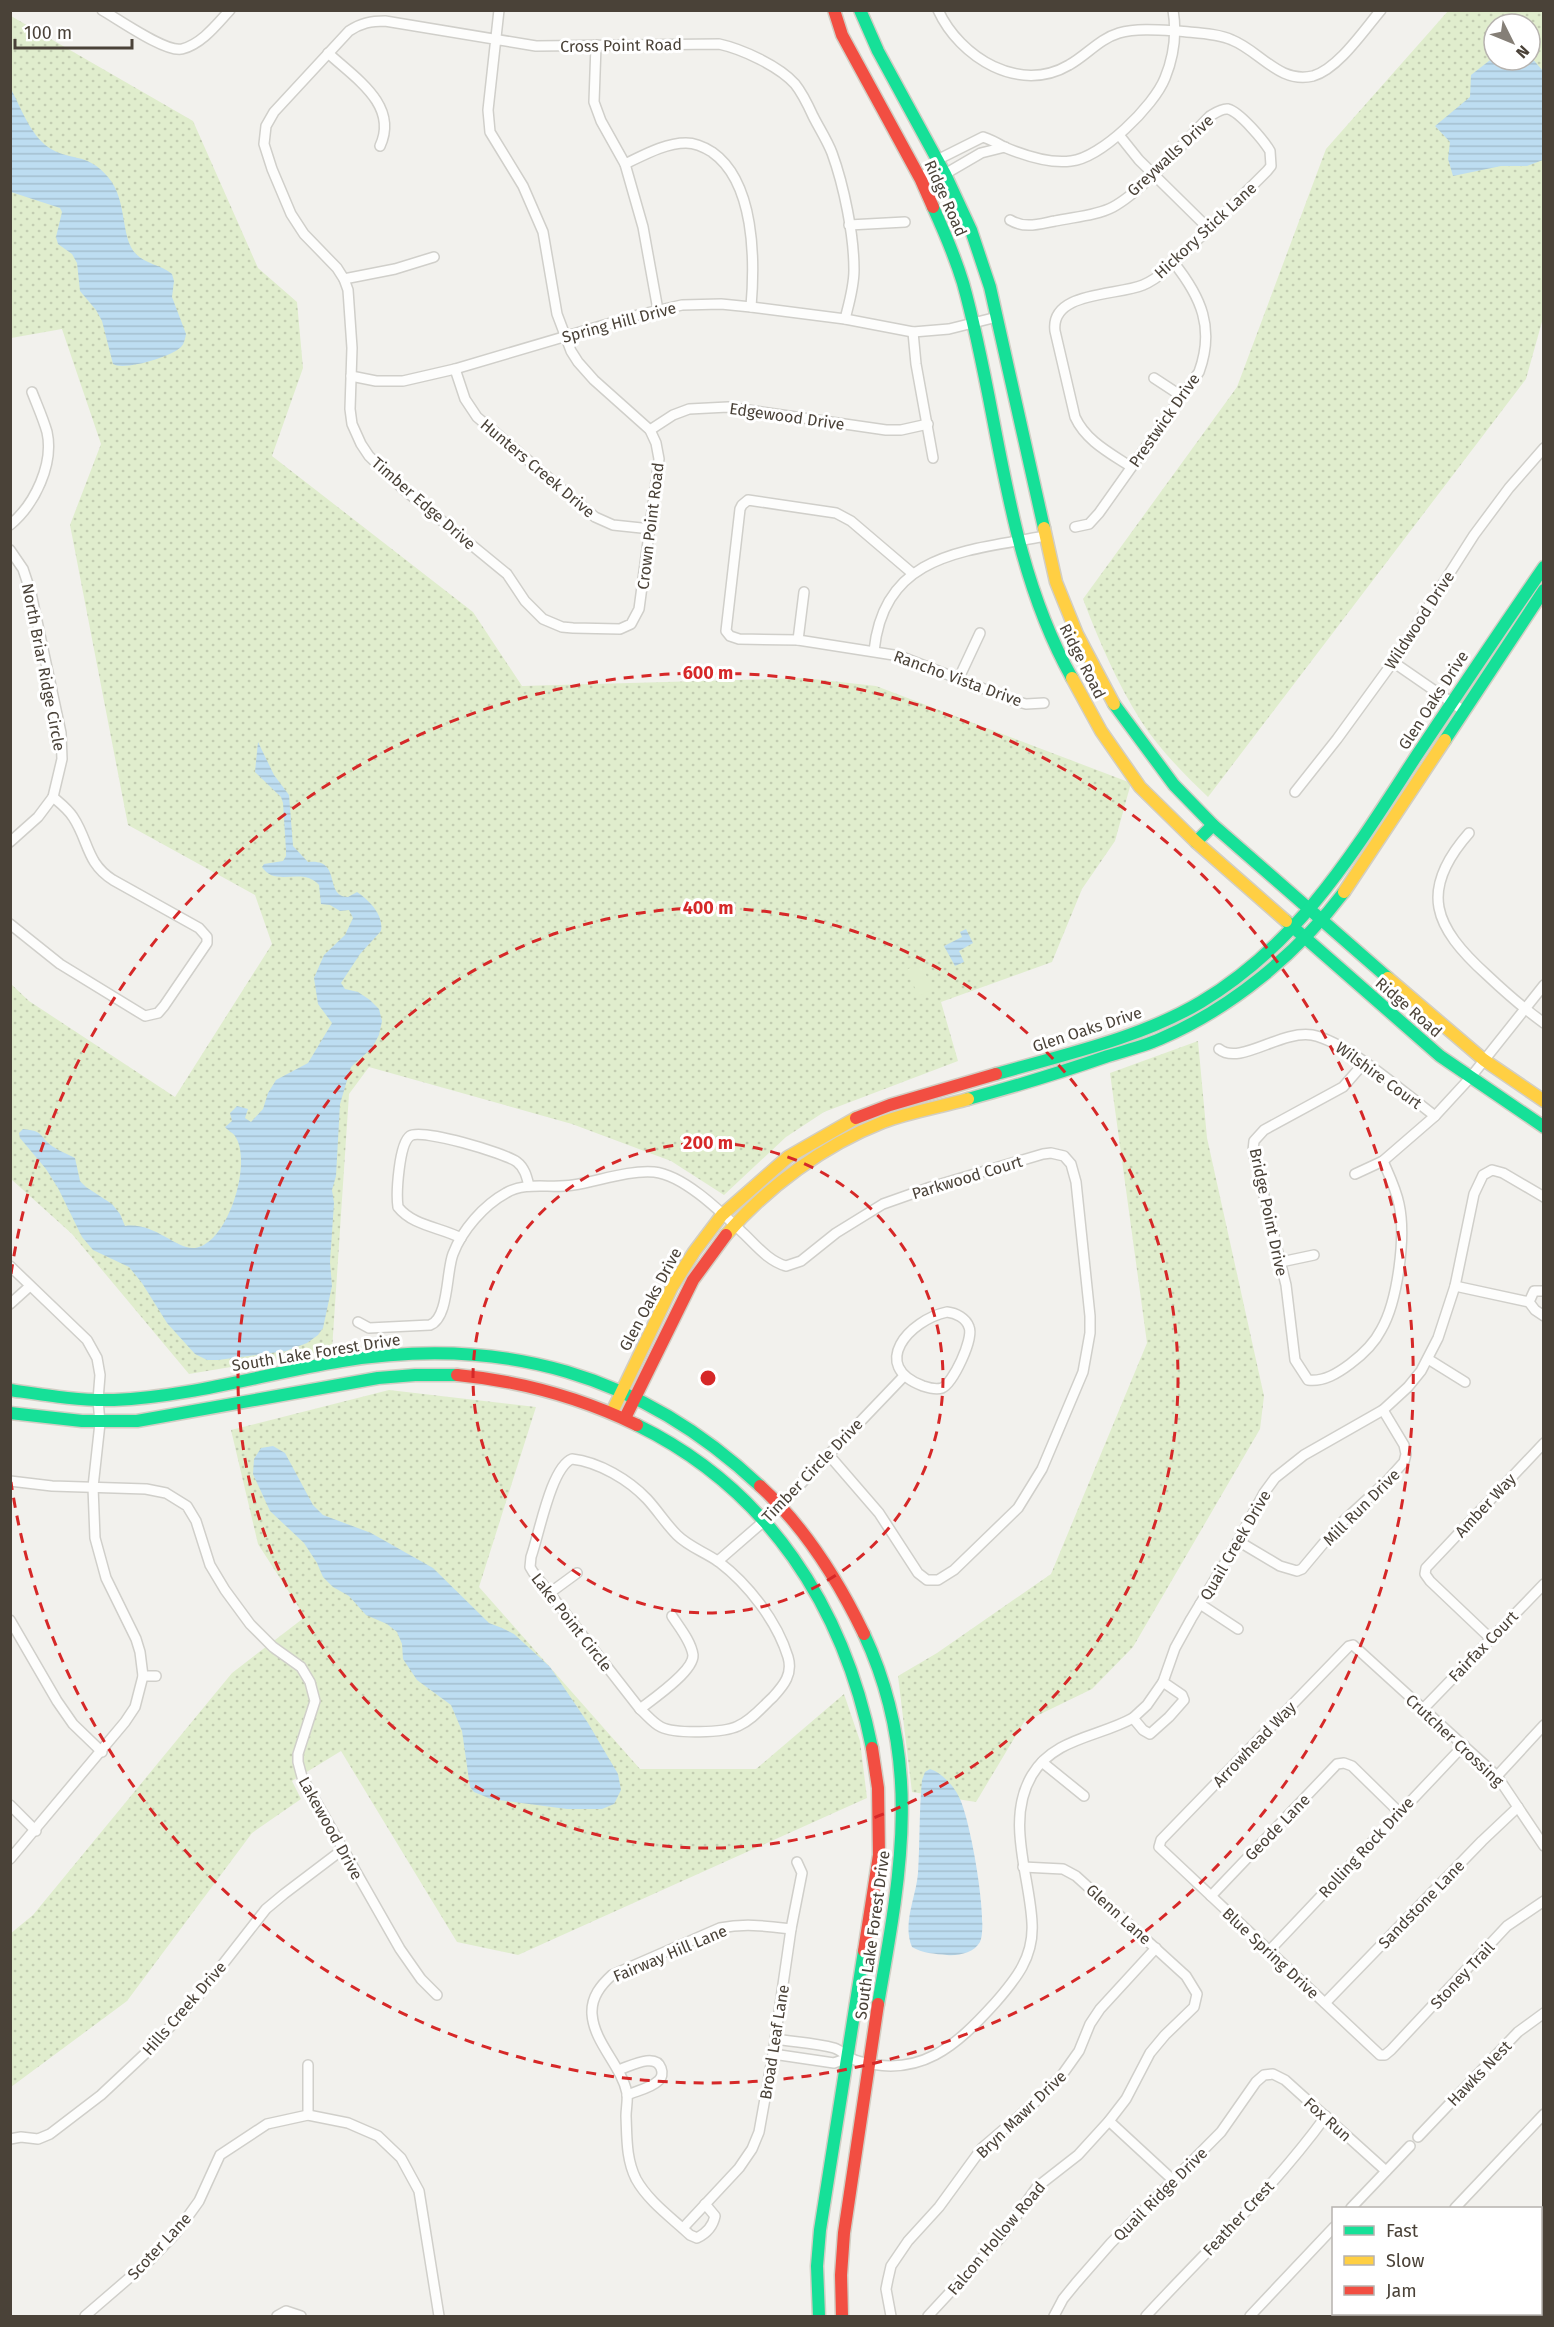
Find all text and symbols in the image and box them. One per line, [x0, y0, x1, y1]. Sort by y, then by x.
scale bar [15, 12, 132, 50]
north arrow [1482, 12, 1542, 72]
text: 100 m [24, 22, 72, 44]
street label: Cross Point Road [560, 35, 682, 56]
text: N [1512, 42, 1533, 62]
street label: Greywalls Drive [1123, 111, 1217, 200]
street label: Ridge Road [920, 157, 971, 239]
street label: Hickory Stick Lane [1150, 178, 1260, 282]
street label: Spring Hill Drive [560, 298, 678, 347]
street label: Prestwick Drive [1125, 370, 1204, 471]
street label: Edgewood Drive [728, 399, 846, 434]
street label: Hunters Creek Drive [477, 415, 599, 522]
street label: Timber Edge Drive [368, 453, 480, 554]
street label: Crown Point Road [633, 461, 668, 591]
street label: Wildwood Drive [1381, 568, 1458, 673]
street label: North Briar Ridge Circle [18, 582, 69, 752]
street label: Ridge Road [1056, 621, 1110, 702]
street label: Rancho Vista Drive [891, 646, 1025, 711]
street label: Glen Oaks Drive [1394, 647, 1472, 753]
text: 600 m [683, 662, 733, 684]
text: 400 m [683, 897, 733, 919]
street label: Ridge Road [1372, 973, 1446, 1041]
street label: Glen Oaks Drive [1030, 1003, 1144, 1056]
street label: Wilshire Court [1332, 1038, 1426, 1113]
text: 200 m [683, 1132, 733, 1154]
street label: Bridge Point Drive [1246, 1146, 1291, 1278]
street label: Parkwood Court [910, 1152, 1025, 1203]
street label: Glen Oaks Drive [615, 1244, 686, 1354]
street label: South Lake Forest Drive [230, 1330, 402, 1375]
centre of rings [698, 1368, 718, 1388]
street label: Timber Circle Drive [758, 1414, 867, 1526]
street label: Mill Run Drive [1319, 1465, 1404, 1550]
street label: Amber Way [1451, 1469, 1520, 1541]
street label: Quail Creek Drive [1196, 1487, 1275, 1604]
street label: Lake Point Circle [527, 1569, 616, 1675]
street label: Fairfax Court [1445, 1607, 1522, 1686]
street label: Crutcher Crossing [1402, 1690, 1508, 1791]
street label: Arrowhead Way [1209, 1698, 1300, 1791]
street label: Lakewood Drive [294, 1773, 367, 1883]
street label: Geode Lane [1241, 1790, 1314, 1865]
street label: Rolling Rock Drive [1315, 1793, 1418, 1902]
street label: South Lake Forest Drive [851, 1849, 894, 2021]
street label: Sandstone Lane [1374, 1856, 1468, 1953]
street label: Glenn Lane [1082, 1880, 1155, 1949]
street label: Blue Spring Drive [1218, 1904, 1323, 2003]
street label: Fairway Hill Lane [610, 1921, 730, 1986]
street label: Stoney Trail [1426, 1938, 1499, 2013]
street label: Hills Creek Drive [138, 1957, 230, 2059]
street label: Broad Leaf Lane [756, 1983, 793, 2101]
street label: Hawks Nest [1443, 2036, 1515, 2110]
street label: Bryn Mawr Drive [972, 2067, 1070, 2162]
street label: Fox Run [1300, 2093, 1355, 2145]
street label: Quail Ridge Drive [1110, 2144, 1211, 2245]
street label: Feather Crest [1199, 2177, 1278, 2260]
street label: Falcon Hollow Road [944, 2178, 1049, 2299]
legend [1332, 2207, 1542, 2315]
street label: Scoter Lane [124, 2209, 195, 2284]
text: Fast [1386, 2220, 1419, 2242]
text: Slow [1386, 2250, 1425, 2272]
text: Jam [1386, 2280, 1417, 2302]

